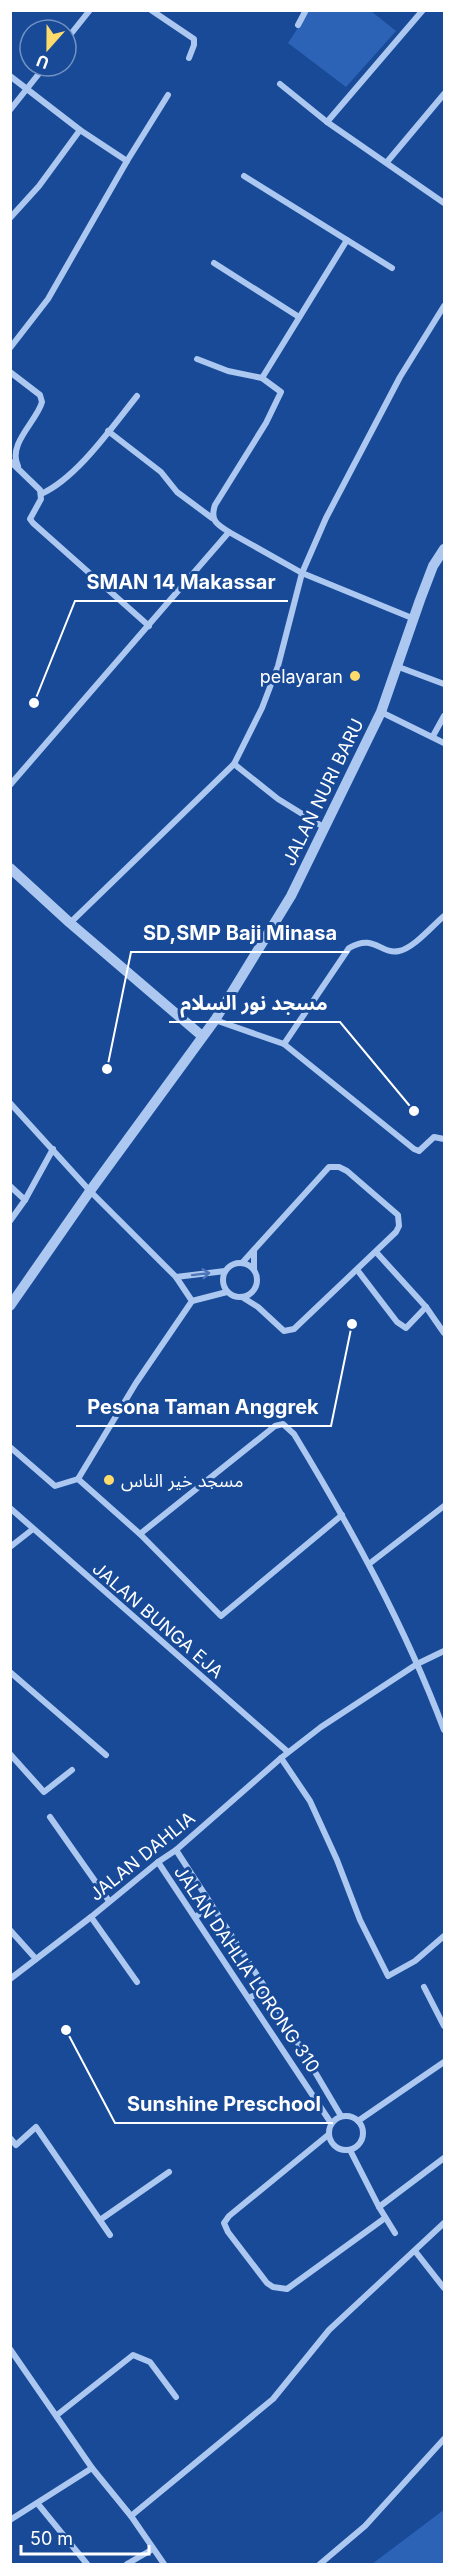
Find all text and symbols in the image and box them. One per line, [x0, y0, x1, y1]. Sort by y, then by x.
north arrow [18, 18, 78, 78]
text: U [34, 51, 52, 73]
callout: SMAN 14 Makassar [75, 563, 288, 601]
text: SMAN 14 Makassar [86, 570, 276, 594]
place label: pelayaran [260, 666, 343, 687]
marker: pelayaran [348, 669, 362, 683]
street label: JALAN NURI BARU [278, 715, 368, 869]
callout: SD,SMP Baji Minasa [131, 914, 349, 952]
text: SD,SMP Baji Minasa [143, 921, 337, 945]
callout: مسجد نور السلام [169, 984, 340, 1022]
text: مسجد نور السلام [180, 991, 328, 1018]
one-way arrow [190, 1268, 210, 1279]
callout: Pesona Taman Anggrek [76, 1388, 331, 1426]
text: Pesona Taman Anggrek [87, 1395, 319, 1419]
place label: مسجد خير الناس [121, 1470, 244, 1492]
marker: مسجد خير الناس [102, 1473, 116, 1487]
street label: JALAN BUNGA EJA [88, 1558, 228, 1682]
street label: JALAN DAHLIA [85, 1807, 199, 1905]
street label: JALAN DAHLIA LORONG 310 [170, 1862, 324, 2076]
callout: Sunshine Preschool [115, 2085, 333, 2123]
text: Sunshine Preschool [127, 2092, 321, 2116]
scale bar [21, 2518, 148, 2556]
text: 50 m [30, 2528, 73, 2549]

